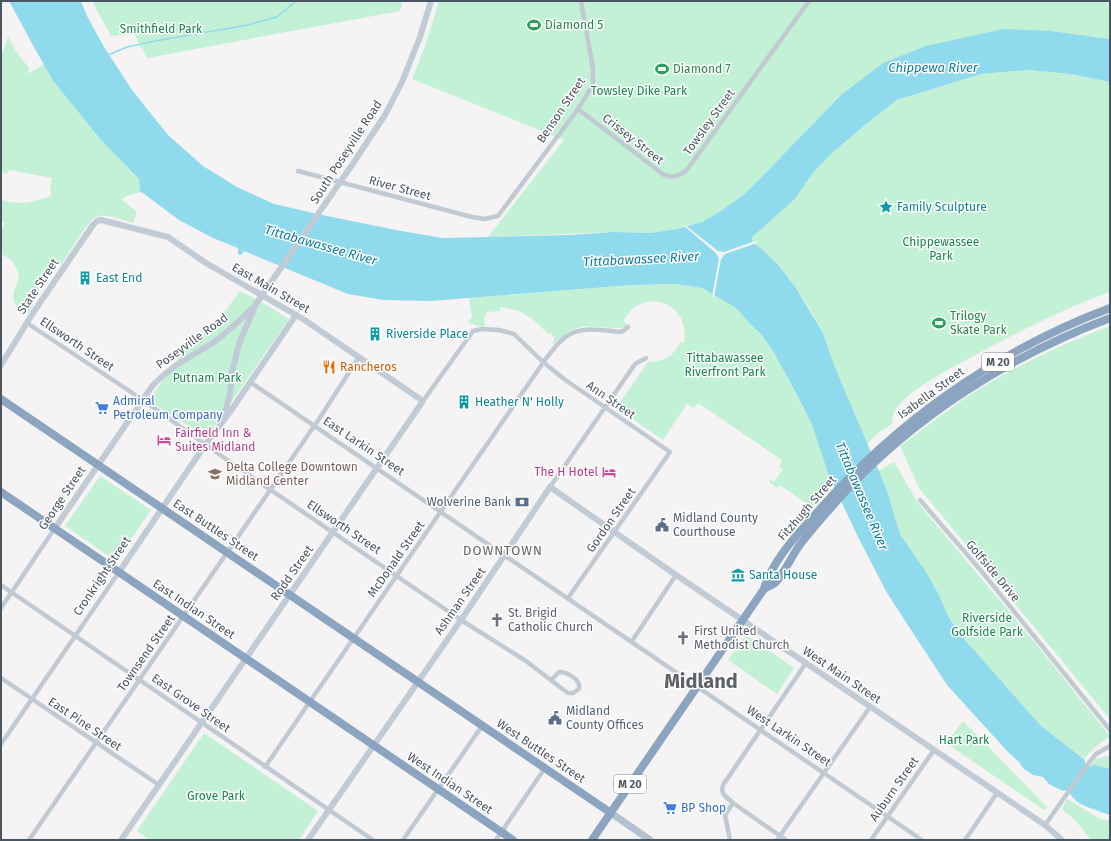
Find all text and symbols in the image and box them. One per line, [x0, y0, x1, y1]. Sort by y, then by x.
sports icon: Diamond 5 [526, 17, 542, 33]
place label: Diamond 5 [545, 18, 603, 32]
park label: Smithfield Park [120, 22, 203, 36]
water label: Chippewa River [888, 60, 979, 75]
sports icon: Diamond 7 [654, 61, 670, 77]
place label: Diamond 7 [673, 62, 731, 76]
street label: Benson Street [534, 74, 588, 146]
park label: Towsley Dike Park [591, 84, 688, 98]
street label: Towsley Street [680, 86, 738, 158]
street label: South Poseyville Road [307, 98, 385, 206]
street label: Crissey Street [600, 111, 667, 168]
street label: River Street [368, 173, 433, 203]
place icon: Family Sculpture [878, 199, 894, 215]
place label: Family Sculpture [897, 200, 987, 214]
water label: Tittabawassee River [263, 222, 380, 269]
park label: Chippewassee Park [903, 235, 979, 263]
water label: Tittabawassee River [583, 248, 700, 270]
street label: State Street [14, 255, 62, 316]
street label: East Main Street [229, 260, 313, 316]
building icon: East End [77, 270, 93, 286]
place label: East End [96, 271, 142, 285]
place label: Trilogy Skate Park [950, 309, 1007, 337]
street label: Poseyville Road [153, 310, 231, 372]
street label: Ellsworth Street [37, 314, 117, 374]
sports icon: Trilogy Skate Park [931, 315, 947, 331]
building icon: Riverside Place [367, 326, 383, 342]
place label: Riverside Place [386, 327, 468, 341]
park label: Tittabawassee Riverfront Park [684, 351, 766, 379]
road number: M 20 [982, 353, 1014, 371]
restaurant icon: Rancheros [321, 359, 337, 375]
place label: Rancheros [340, 360, 397, 374]
street label: Isabella Street [895, 364, 967, 422]
park label: Putnam Park [173, 371, 242, 385]
street label: Ann Street [584, 378, 639, 422]
place label: Admiral Petroleum Company [113, 394, 222, 422]
building icon: Heather N' Holly [456, 394, 472, 410]
place label: Heather N' Holly [475, 395, 564, 409]
supermarket icon: Admiral Petroleum Company [94, 400, 110, 416]
street label: East Larkin Street [321, 414, 408, 479]
place label: Fairfield Inn & Suites Midland [175, 426, 255, 454]
hotel icon: Fairfield Inn & Suites Midland [156, 432, 172, 448]
water label: Tittabawassee River [832, 440, 892, 553]
place label: Delta College Downtown Midland Center [226, 460, 358, 488]
street label: George Street [36, 463, 89, 533]
hotel icon: The H Hotel [601, 464, 617, 480]
place label: The H Hotel [534, 465, 598, 479]
school or university icon: Delta College Downtown Midland Center [207, 466, 223, 482]
street label: Fitzhugh Street [775, 472, 839, 543]
street label: Gordon Street [584, 484, 639, 555]
bank icon: Wolverine Bank [514, 494, 530, 510]
place label: Wolverine Bank [427, 495, 512, 509]
street label: East Buttles Street [171, 496, 262, 564]
street label: Ellsworth Street [304, 497, 384, 557]
place label: Midland County Courthouse [673, 511, 758, 539]
public building icon: Midland County Courthouse [654, 517, 670, 533]
street label: McDonald Street [365, 518, 428, 600]
street label: Cronkright Street [70, 533, 134, 618]
street label: Golfside Drive [963, 537, 1023, 605]
street label: Rodd Street [268, 542, 317, 603]
district label: DOWNTOWN [463, 543, 543, 558]
street label: Ashman Street [432, 564, 489, 637]
museum icon: Santa House [730, 567, 746, 583]
place label: Santa House [749, 568, 817, 582]
street label: East Indian Street [150, 576, 238, 642]
place label: St. Brigid Catholic Church [508, 606, 593, 634]
street label: Townsend Street [114, 611, 178, 694]
park label: Riverside Golfside Park [951, 611, 1024, 639]
church icon: St. Brigid Catholic Church [489, 612, 505, 628]
place label: First United Methodist Church [694, 624, 790, 652]
church icon: First United Methodist Church [675, 630, 691, 646]
street label: West Main Street [800, 644, 884, 707]
district label: Midland [664, 669, 738, 693]
street label: East Grove Street [149, 671, 234, 736]
street label: East Pine Street [46, 694, 125, 754]
street label: West Larkin Street [744, 703, 834, 770]
place label: Midland County Offices [566, 704, 644, 732]
public building icon: Midland County Offices [547, 710, 563, 726]
street label: West Buttles Street [494, 716, 588, 786]
park label: Hart Park [939, 733, 990, 747]
street label: West Indian Street [405, 749, 496, 817]
street label: Auburn Street [867, 754, 922, 824]
road number: M 20 [614, 775, 646, 793]
park label: Grove Park [187, 789, 246, 803]
supermarket icon: BP Shop [662, 800, 678, 816]
place label: BP Shop [681, 801, 726, 815]

